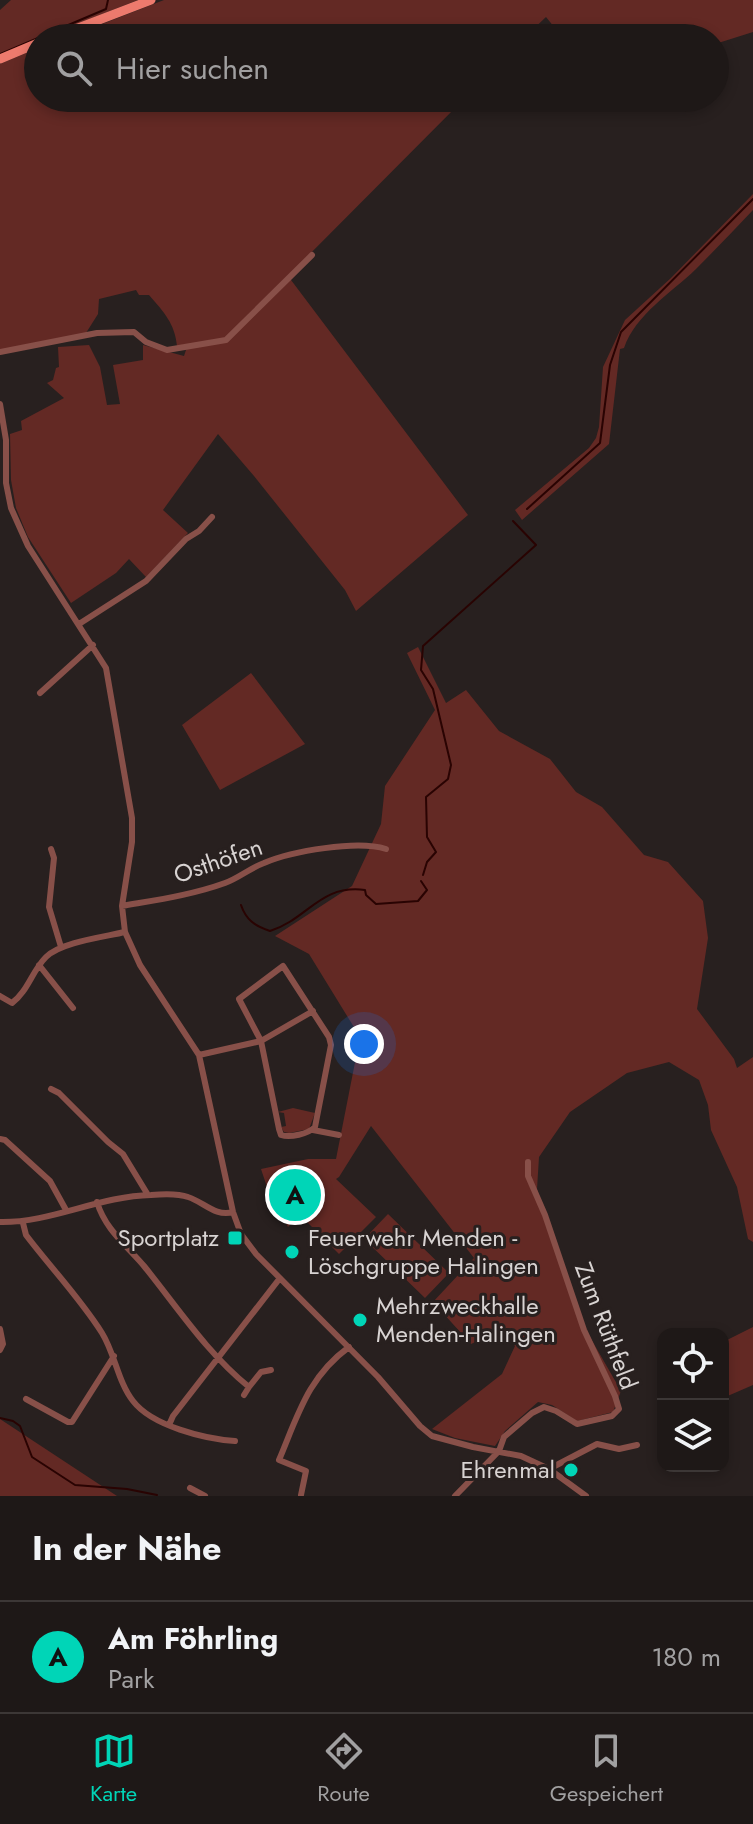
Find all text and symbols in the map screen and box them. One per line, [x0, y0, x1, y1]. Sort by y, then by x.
search box [24, 24, 729, 112]
icon: search [52, 46, 96, 90]
text: Hier suchen [116, 47, 269, 90]
street label: Osthöfen [169, 829, 267, 892]
your location [344, 1024, 384, 1064]
pin: A [269, 1165, 321, 1225]
place label: Sportplatz [118, 1220, 219, 1255]
place label: Feuerwehr Menden - Löschgruppe Halingen [308, 1220, 539, 1283]
marker: Sportplatz [226, 1229, 244, 1247]
marker: Feuerwehr Menden - Löschgruppe Halingen [283, 1243, 301, 1261]
street label: Zum Rüthfeld [566, 1257, 647, 1395]
place label: Mehrzweckhalle Menden-Halingen [376, 1288, 556, 1351]
marker: Mehrzweckhalle Menden-Halingen [351, 1311, 369, 1329]
map controls [657, 1328, 729, 1472]
button: locate [657, 1328, 729, 1400]
button: layers [657, 1400, 729, 1472]
place label: Ehrenmal [461, 1452, 555, 1487]
marker: Ehrenmal [562, 1461, 580, 1479]
text: In der Nähe [32, 1524, 222, 1573]
text: Am Föhrling [108, 1617, 278, 1660]
text: A [48, 1638, 68, 1676]
text: 180 m [651, 1638, 721, 1676]
text: Park [108, 1660, 154, 1698]
tab: Karte [90, 1729, 137, 1809]
tab: Route [317, 1729, 370, 1809]
tab: Gespeichert [550, 1729, 663, 1809]

